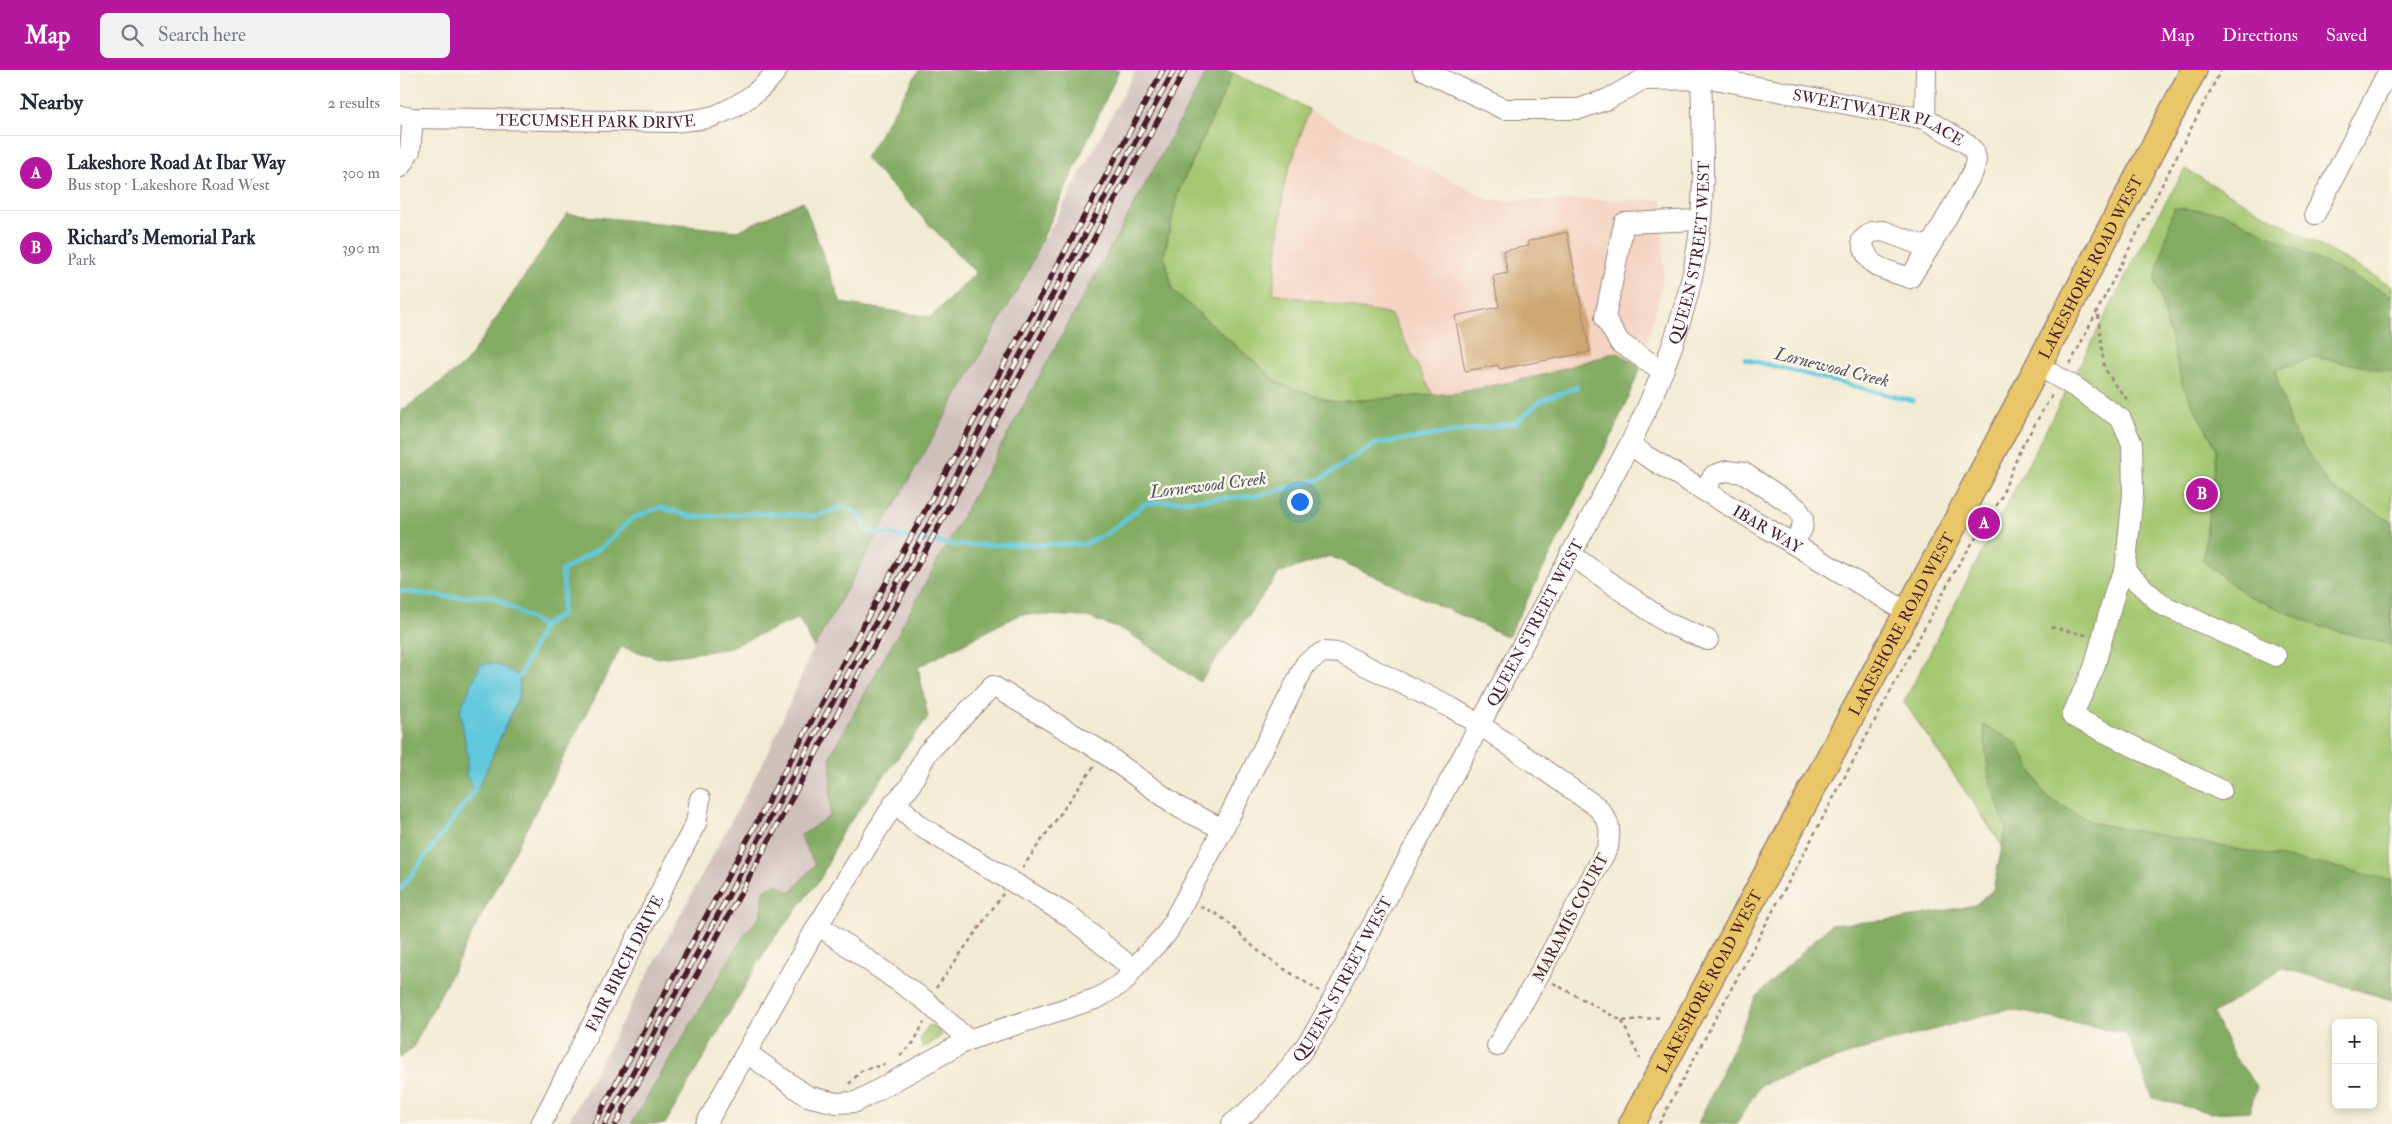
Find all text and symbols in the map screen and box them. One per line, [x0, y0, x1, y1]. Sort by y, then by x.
search box [100, 13, 450, 58]
text: Map [25, 20, 70, 51]
icon: search [118, 21, 146, 49]
text: Search here [158, 23, 246, 47]
text: Map [2161, 24, 2194, 47]
text: Directions [2222, 24, 2298, 47]
text: Saved [2326, 24, 2367, 47]
street label: SWEETWATER PLACE [1791, 85, 1967, 151]
text: Nearby [20, 89, 83, 116]
text: 2 results [327, 93, 380, 113]
street label: TECUMSEH PARK DRIVE [496, 110, 696, 133]
text: Lakeshore Road At Ibar Way [67, 151, 285, 175]
street label: QUEEN STREET WEST [1664, 160, 1714, 347]
text: A [31, 163, 41, 183]
text: 300 m [342, 163, 380, 183]
street label: LAKESHORE ROAD WEST [2034, 172, 2148, 363]
text: Bus stop · Lakeshore Road West [67, 175, 270, 195]
text: Richard's Memorial Park [67, 226, 256, 250]
text: B [31, 238, 41, 258]
text: 390 m [342, 238, 380, 258]
text: Park [67, 250, 96, 270]
water label: Lornewood Creek [1771, 342, 1892, 393]
water label: Lornewood Creek [1147, 467, 1268, 504]
pin: B [2186, 475, 2218, 513]
your location [1287, 489, 1313, 515]
street label: IBAR WAY [1729, 501, 1807, 559]
pin: A [1968, 504, 2000, 542]
street label: LAKESHORE ROAD WEST [1844, 529, 1959, 719]
street label: QUEEN STREET WEST [1482, 536, 1588, 710]
street label: MARAMIS COURT [1529, 850, 1613, 985]
street label: LAKESHORE ROAD WEST [1652, 887, 1767, 1077]
street label: FAIR BIRCH DRIVE [581, 892, 668, 1035]
street label: QUEEN STREET WEST [1288, 893, 1397, 1066]
map controls [2332, 1019, 2377, 1109]
button: + [2332, 1019, 2377, 1064]
button: − [2332, 1064, 2377, 1109]

